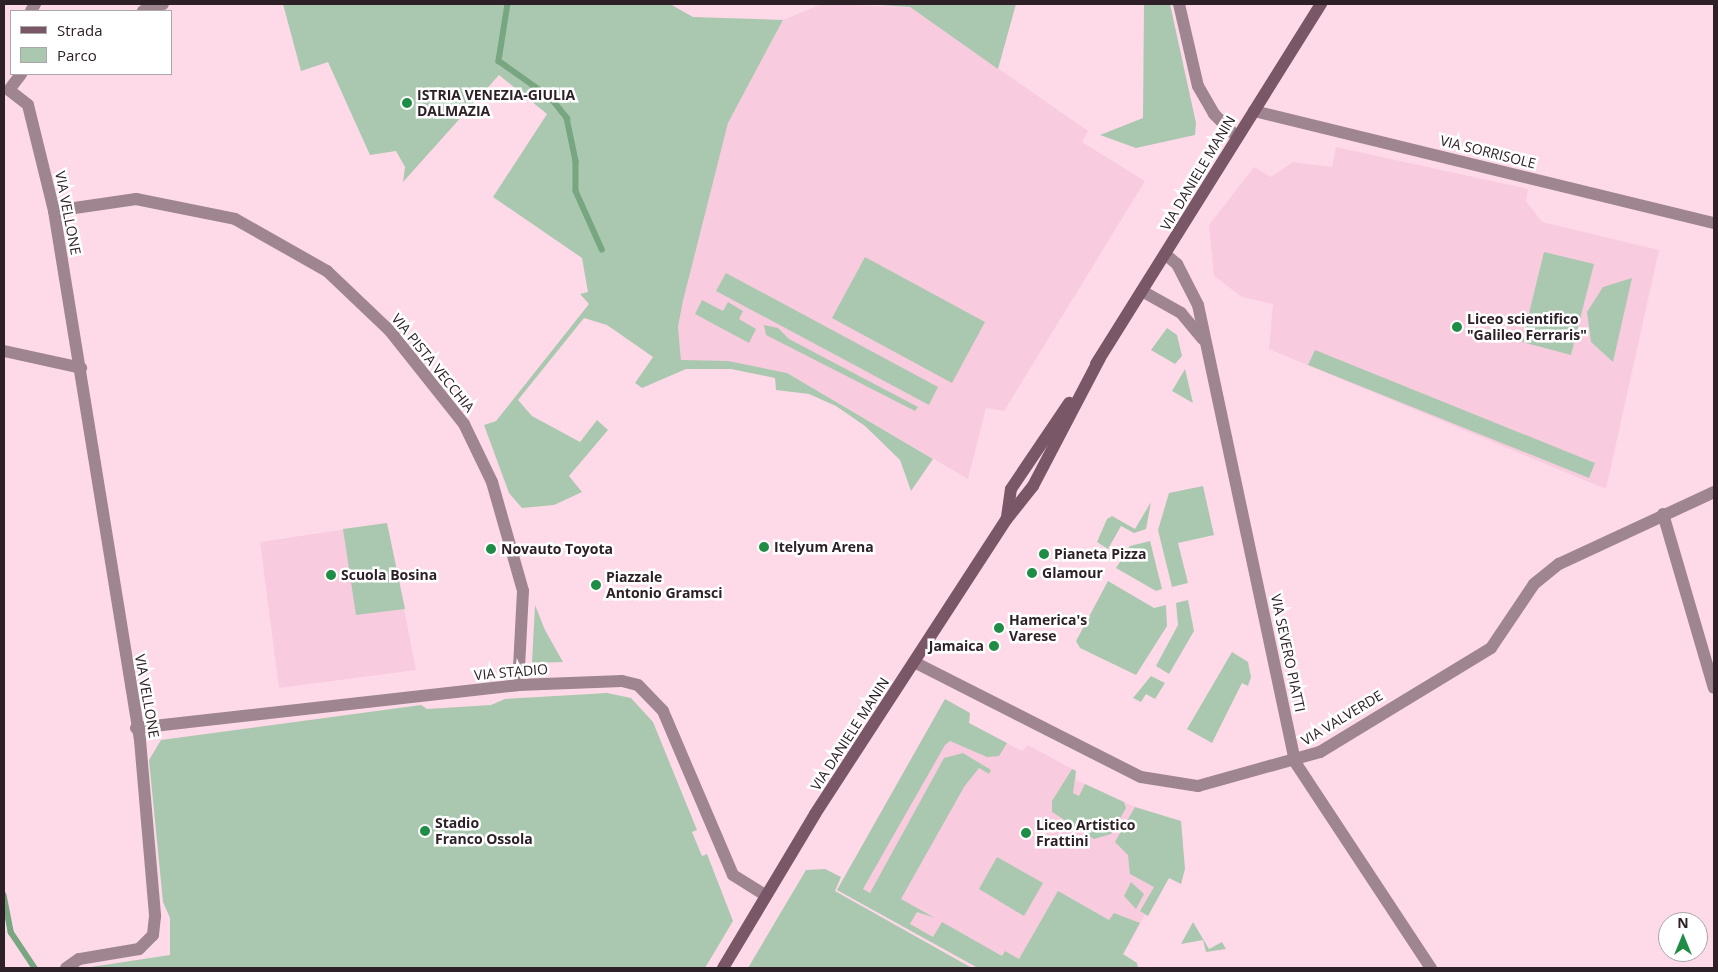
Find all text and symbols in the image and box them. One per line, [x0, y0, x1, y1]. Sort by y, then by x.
legend [10, 10, 172, 75]
text: Strada [57, 20, 103, 40]
text: Parco [57, 45, 97, 65]
place label: ISTRIA VENEZIA-GIULIA DALMAZIA [417, 87, 575, 120]
marker: ISTRIA VENEZIA-GIULIA DALMAZIA [401, 97, 413, 109]
street label: VIA DANIELE MANIN [1157, 112, 1239, 234]
street label: VIA SORRISOLE [1438, 132, 1538, 172]
street label: VIA VELLONE [52, 170, 84, 256]
street label: VIA PISTA VECCHIA [388, 310, 478, 416]
place label: Liceo scientifico "Galileo Ferraris" [1467, 311, 1587, 344]
marker: Liceo scientifico "Galileo Ferraris" [1451, 321, 1463, 333]
place label: Itelyum Arena [774, 539, 874, 555]
place label: Novauto Toyota [501, 541, 613, 557]
marker: Itelyum Arena [758, 541, 770, 553]
marker: Novauto Toyota [485, 543, 497, 555]
place label: Pianeta Pizza [1054, 546, 1146, 562]
marker: Pianeta Pizza [1038, 548, 1050, 560]
place label: Glamour [1042, 565, 1103, 581]
place label: Scuola Bosina [341, 567, 437, 583]
marker: Glamour [1026, 567, 1038, 579]
marker: Scuola Bosina [325, 569, 337, 581]
place label: Piazzale Antonio Gramsci [606, 569, 723, 602]
marker: Piazzale Antonio Gramsci [590, 579, 602, 591]
street label: VIA SEVERO PIATTI [1267, 593, 1309, 713]
place label: Hamerica's Varese [1009, 612, 1087, 644]
marker: Hamerica's Varese [993, 622, 1005, 634]
place label: Jamaica [929, 638, 984, 654]
marker: Jamaica [988, 640, 1000, 652]
street label: VIA VELLONE [131, 653, 163, 739]
street label: VIA STADIO [473, 660, 549, 684]
street label: VIA DANIELE MANIN [807, 674, 893, 794]
street label: VIA VALVERDE [1298, 687, 1386, 749]
place label: Stadio Franco Ossola [435, 815, 533, 848]
place label: Liceo Artistico Frattini [1036, 817, 1135, 850]
marker: Stadio Franco Ossola [419, 825, 431, 837]
marker: Liceo Artistico Frattini [1020, 827, 1032, 839]
north arrow [1658, 912, 1708, 962]
text: N [1677, 913, 1689, 932]

